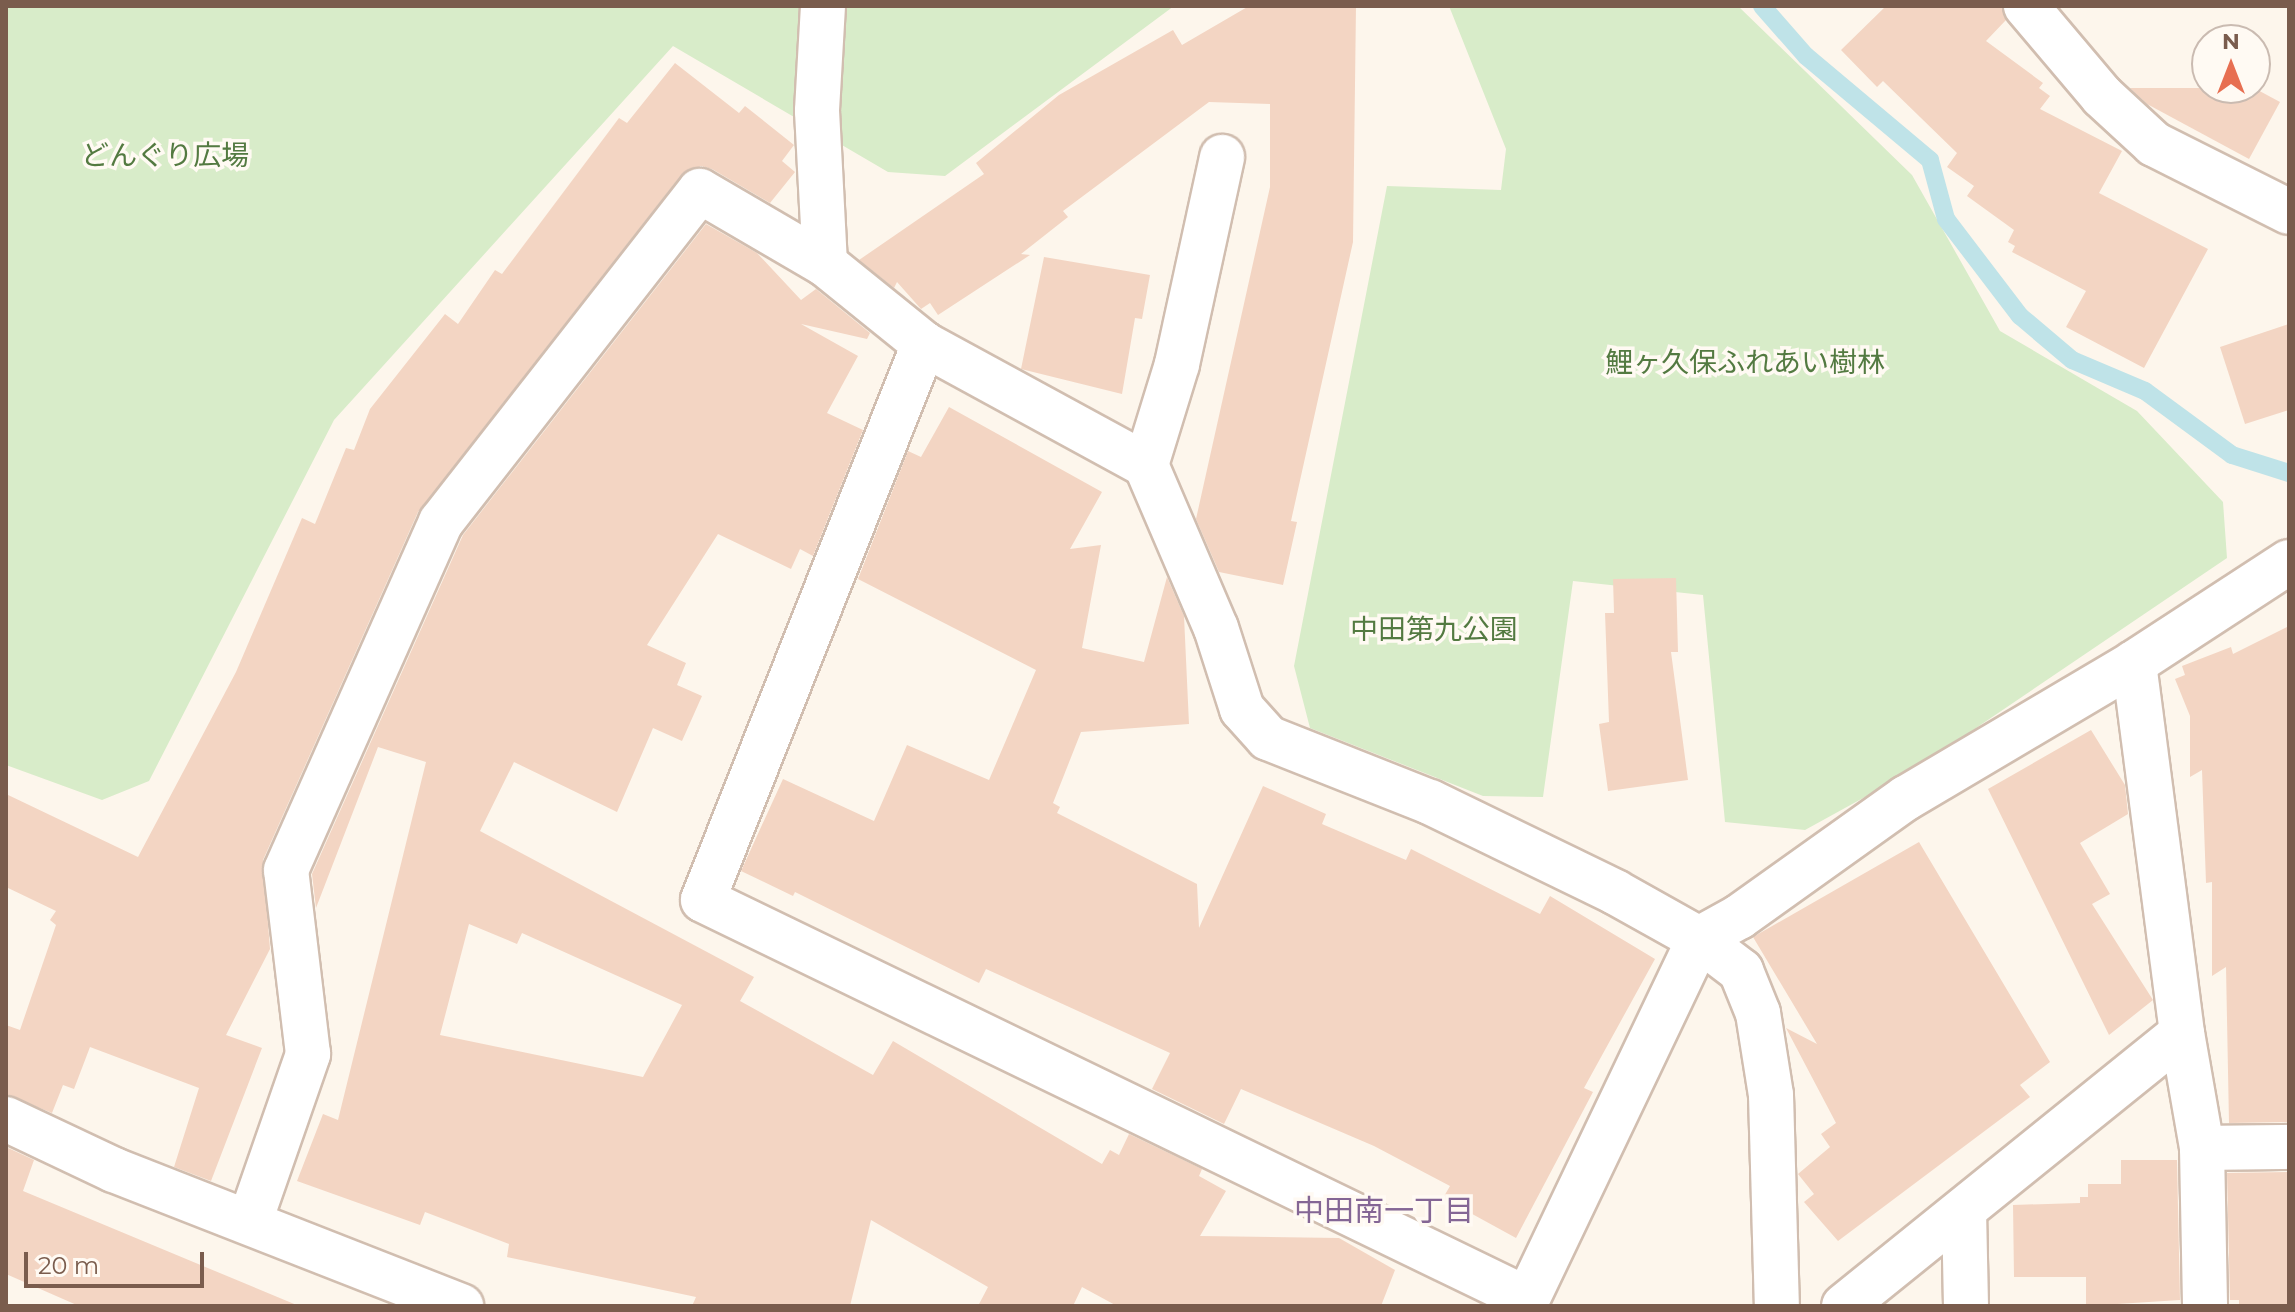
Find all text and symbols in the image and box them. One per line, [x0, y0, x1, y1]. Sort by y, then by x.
north arrow [2191, 24, 2271, 104]
text: N [2222, 28, 2240, 55]
park label: どんぐり広場 [81, 138, 249, 172]
park label: 鯉ヶ久保ふれあい樹林 [1605, 345, 1885, 379]
park label: 中田第九公園 [1350, 612, 1518, 646]
district label: 中田南一丁目 [1294, 1193, 1474, 1229]
scale bar [28, 1236, 208, 1286]
text: 20 m [38, 1251, 99, 1280]

